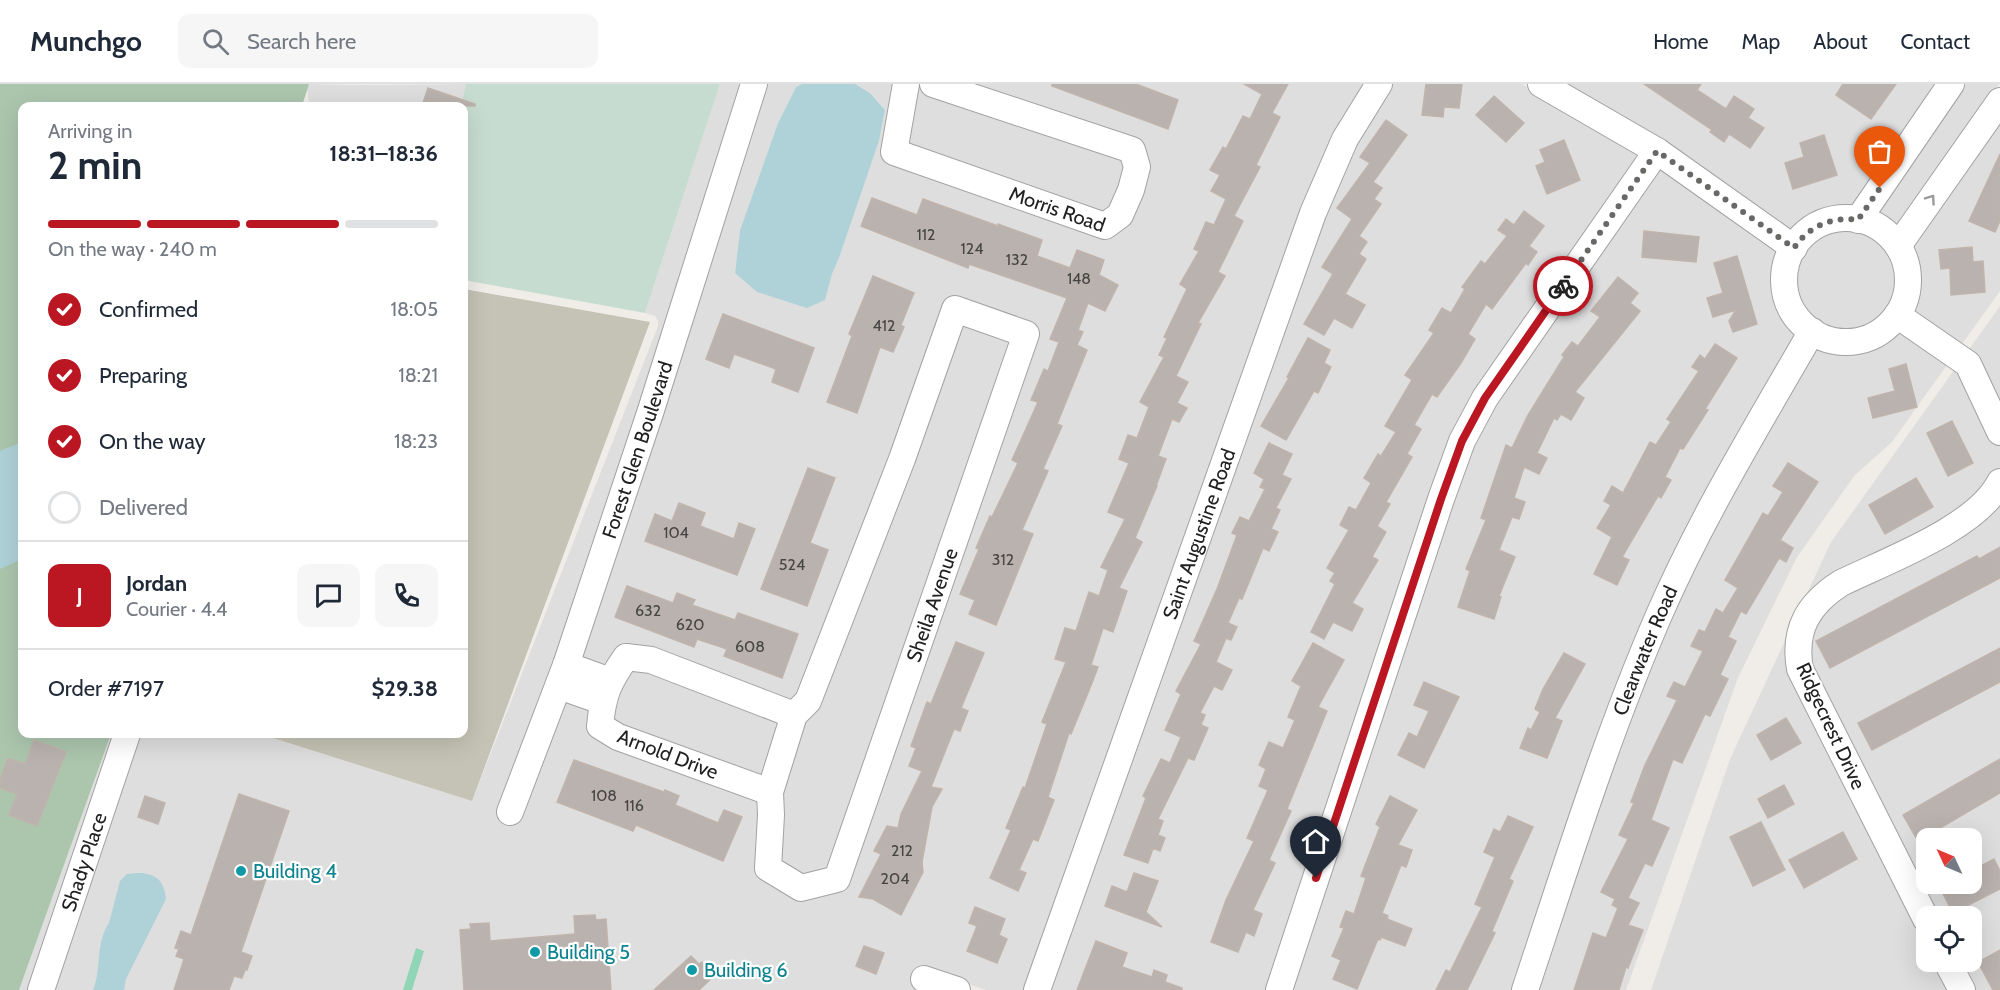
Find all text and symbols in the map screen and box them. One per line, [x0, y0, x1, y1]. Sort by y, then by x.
search box [178, 14, 598, 68]
text: Munchgo [30, 24, 142, 58]
icon: search [199, 25, 232, 58]
text: Search here [247, 28, 356, 55]
text: Home [1653, 29, 1709, 54]
text: Map [1742, 29, 1780, 54]
text: About [1813, 29, 1867, 54]
text: Contact [1900, 29, 1970, 54]
text: Arriving in [48, 119, 132, 143]
pin [1854, 126, 1905, 188]
icon: bag [1863, 135, 1896, 168]
text: 18:31–18:36 [329, 140, 438, 167]
text: 2 min [48, 141, 142, 189]
street label: Morris Road [1006, 181, 1108, 237]
one-way arrow [1924, 194, 1935, 205]
house number: 112 [917, 225, 935, 244]
text: On the way · 240 m [48, 237, 217, 261]
house number: 124 [961, 239, 983, 258]
house number: 132 [1006, 250, 1028, 269]
courier [1533, 256, 1593, 316]
house number: 148 [1067, 269, 1091, 288]
icon: bike [1547, 270, 1580, 303]
icon: check [48, 293, 81, 326]
text: Confirmed [99, 296, 198, 323]
text: 18:05 [390, 297, 438, 321]
house number: 412 [873, 316, 895, 335]
street label: Forest Glen Boulevard [597, 358, 678, 542]
icon: check [48, 359, 81, 392]
text: Preparing [99, 362, 187, 389]
text: 18:21 [398, 363, 438, 387]
icon: check [48, 425, 81, 458]
text: On the way [99, 428, 206, 455]
text: 18:23 [394, 429, 438, 453]
street label: Saint Augustine Road [1158, 445, 1240, 623]
text: Delivered [99, 494, 188, 521]
house number: 104 [663, 523, 689, 542]
street label: Sheila Avenue [901, 545, 963, 665]
house number: 312 [992, 550, 1014, 569]
house number: 524 [779, 555, 805, 574]
button: chat [297, 564, 360, 627]
button: phone [375, 564, 438, 627]
text: Jordan [126, 570, 187, 597]
text: J [76, 582, 83, 609]
street label: Clearwater Road [1608, 582, 1682, 719]
text: Courier · 4.4 [126, 597, 227, 621]
house number: 632 [635, 601, 661, 620]
house number: 620 [676, 615, 704, 634]
house number: 608 [735, 637, 765, 656]
street label: Ridgecrest Drive [1791, 659, 1871, 793]
text: Order #7197 [48, 675, 164, 702]
text: $29.38 [372, 675, 438, 702]
street label: Arnold Drive [614, 724, 722, 784]
house number: 108 [591, 786, 617, 805]
house number: 116 [624, 796, 644, 815]
street label: Shady Place [56, 810, 112, 914]
pin [1290, 816, 1341, 878]
icon: home [1299, 825, 1332, 858]
north arrow [1916, 828, 1982, 894]
map controls [1916, 828, 1982, 972]
house number: 212 [891, 841, 913, 860]
place label: Building 4 [253, 859, 337, 883]
marker: Building 4 [234, 864, 248, 878]
house number: 204 [881, 869, 909, 888]
button: locate [1916, 906, 1982, 972]
place label: Building 5 [547, 940, 630, 964]
marker: Building 5 [528, 945, 542, 959]
place label: Building 6 [704, 958, 788, 982]
marker: Building 6 [685, 963, 699, 977]

